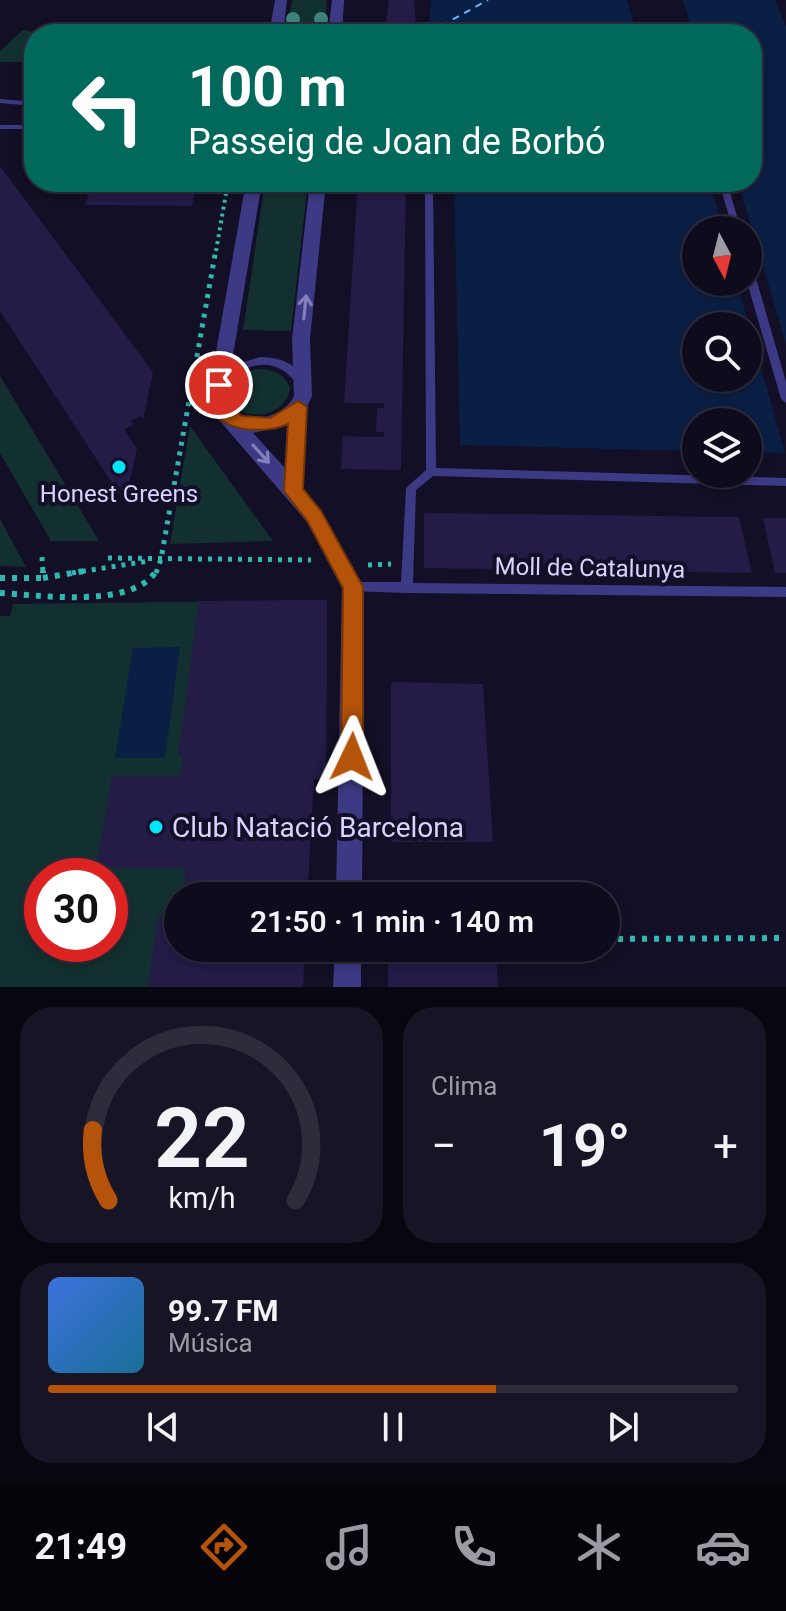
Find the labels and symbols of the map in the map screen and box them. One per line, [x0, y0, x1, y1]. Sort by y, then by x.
north arrow [682, 216, 762, 296]
one-way arrow [297, 294, 312, 321]
pin [185, 351, 253, 419]
one-way arrow [252, 444, 270, 464]
marker: Honest Greens [110, 458, 128, 476]
place label: Honest Greens [40, 480, 198, 508]
street label: Moll de Catalunya [494, 552, 686, 584]
position arrow [310, 715, 394, 799]
place label: Club Natació Barcelona [172, 811, 464, 844]
marker: Club Natació Barcelona [147, 818, 165, 836]
speed limit sign: 30 [24, 858, 128, 962]

